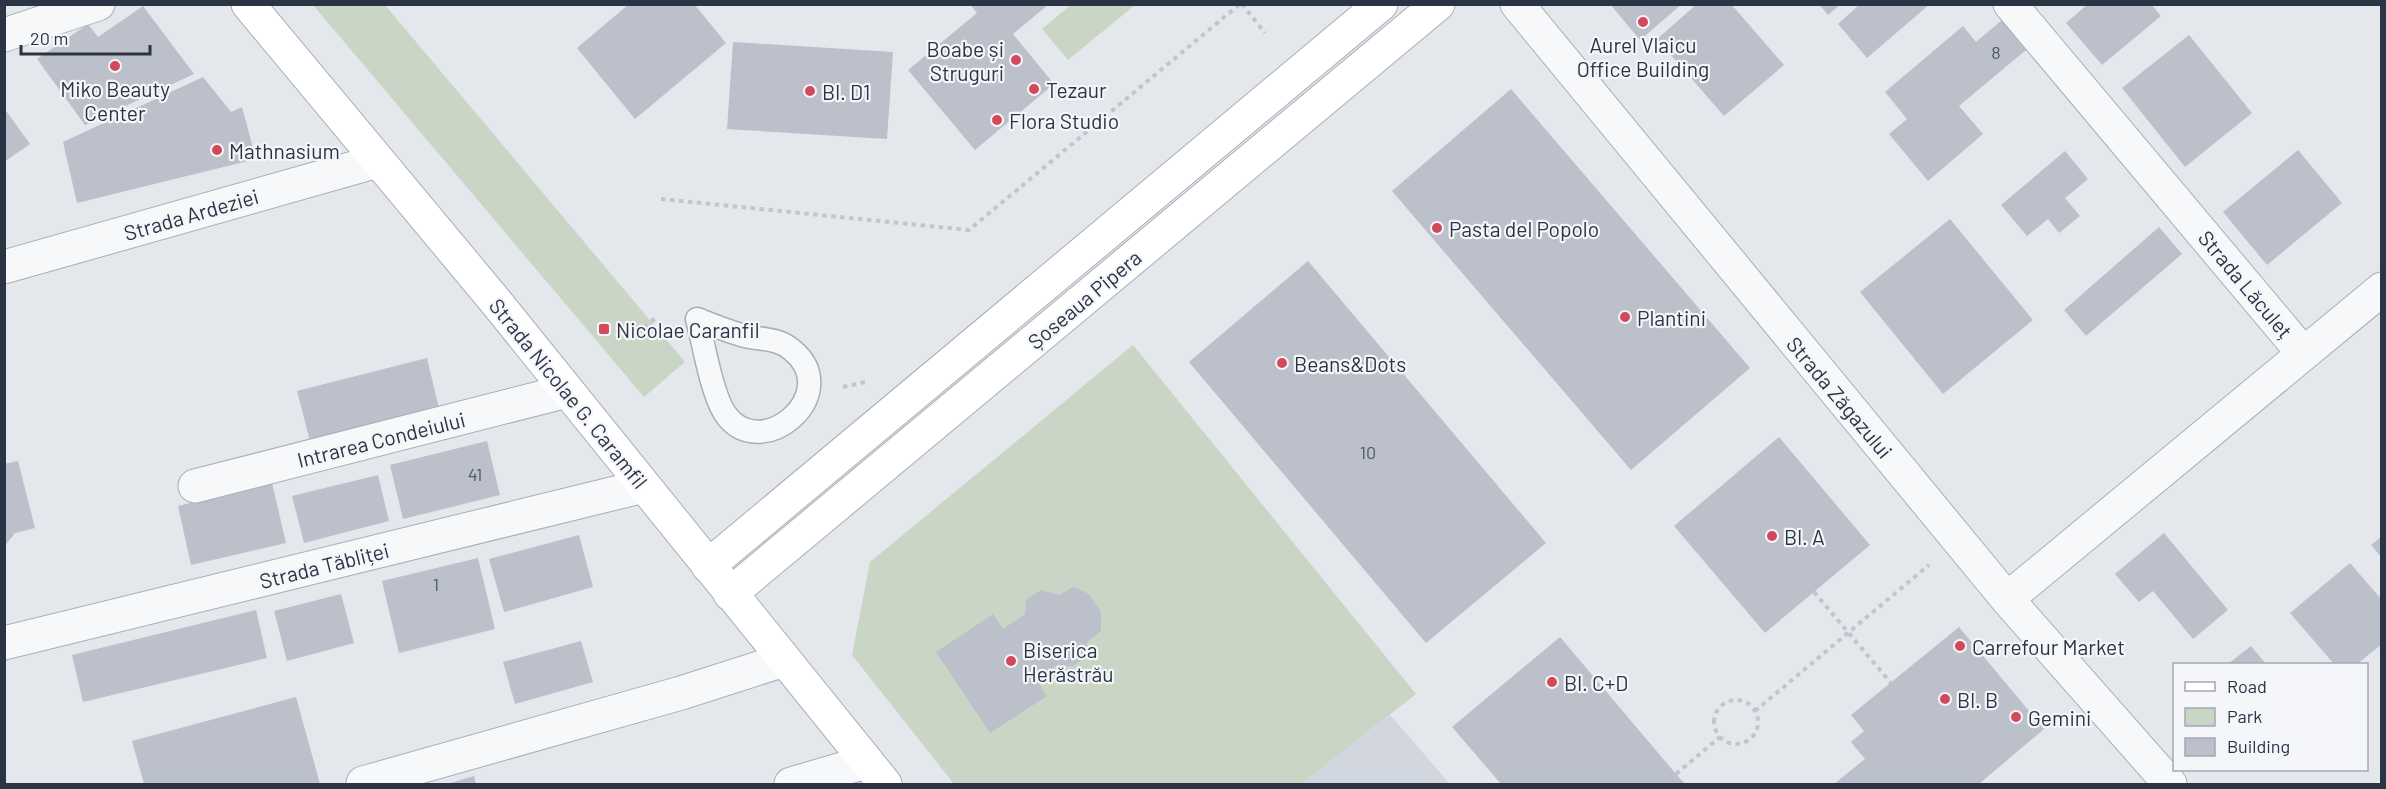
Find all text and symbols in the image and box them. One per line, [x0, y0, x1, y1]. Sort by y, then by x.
marker: Aurel Vlaicu Office Building [1636, 15, 1650, 29]
scale bar [21, 18, 150, 56]
text: 20 m [30, 27, 68, 49]
place label: Aurel Vlaicu Office Building [1577, 32, 1709, 81]
place label: Boabe și Struguri [926, 36, 1004, 85]
house number: 8 [1991, 41, 2001, 63]
marker: Boabe și Struguri [1009, 53, 1023, 67]
marker: Miko Beauty Center [108, 59, 122, 73]
place label: Miko Beauty Center [60, 76, 170, 125]
place label: Tezaur [1046, 77, 1107, 102]
place label: Bl. D1 [822, 79, 870, 104]
marker: Tezaur [1027, 82, 1041, 96]
marker: Bl. D1 [803, 84, 817, 98]
place label: Flora Studio [1009, 108, 1119, 133]
marker: Flora Studio [990, 113, 1004, 127]
place label: Mathnasium [229, 138, 340, 163]
marker: Mathnasium [210, 143, 224, 157]
street label: Strada Ardeziei [121, 183, 261, 245]
place label: Pasta del Popolo [1449, 216, 1599, 241]
marker: Pasta del Popolo [1430, 221, 1444, 235]
street label: Strada Lăculeț [2194, 225, 2298, 343]
street label: Șoseaua Pipera [1022, 244, 1146, 354]
street label: Strada Nicolae G. Caramfil [485, 293, 653, 493]
place label: Plantini [1637, 305, 1706, 330]
marker: Plantini [1618, 310, 1632, 324]
place label: Nicolae Caranfil [616, 317, 759, 342]
marker: Nicolae Caranfil [597, 322, 611, 336]
street label: Strada Zăgazului [1782, 331, 1898, 463]
place label: Beans&Dots [1294, 351, 1406, 376]
marker: Beans&Dots [1275, 356, 1289, 370]
street label: Intrarea Condeiului [294, 406, 468, 472]
house number: 10 [1360, 441, 1376, 463]
house number: 41 [468, 463, 482, 485]
place label: Bl. A [1784, 524, 1825, 549]
marker: Bl. A [1765, 529, 1779, 543]
street label: Strada Tăbliței [257, 537, 391, 593]
house number: 1 [433, 573, 439, 595]
place label: Carrefour Market [1972, 634, 2125, 659]
place label: Biserica Herăstrău [1023, 637, 1114, 686]
marker: Carrefour Market [1953, 639, 1967, 653]
marker: Biserica Herăstrău [1004, 654, 1018, 668]
legend [2173, 663, 2368, 771]
place label: Bl. C+D [1564, 670, 1628, 695]
marker: Bl. C+D [1545, 675, 1559, 689]
text: Road [2227, 675, 2267, 697]
place label: Bl. B [1957, 687, 1998, 712]
marker: Bl. B [1938, 692, 1952, 706]
place label: Gemini [2028, 705, 2091, 730]
text: Park [2227, 705, 2262, 727]
marker: Gemini [2009, 710, 2023, 724]
text: Building [2227, 735, 2290, 757]

